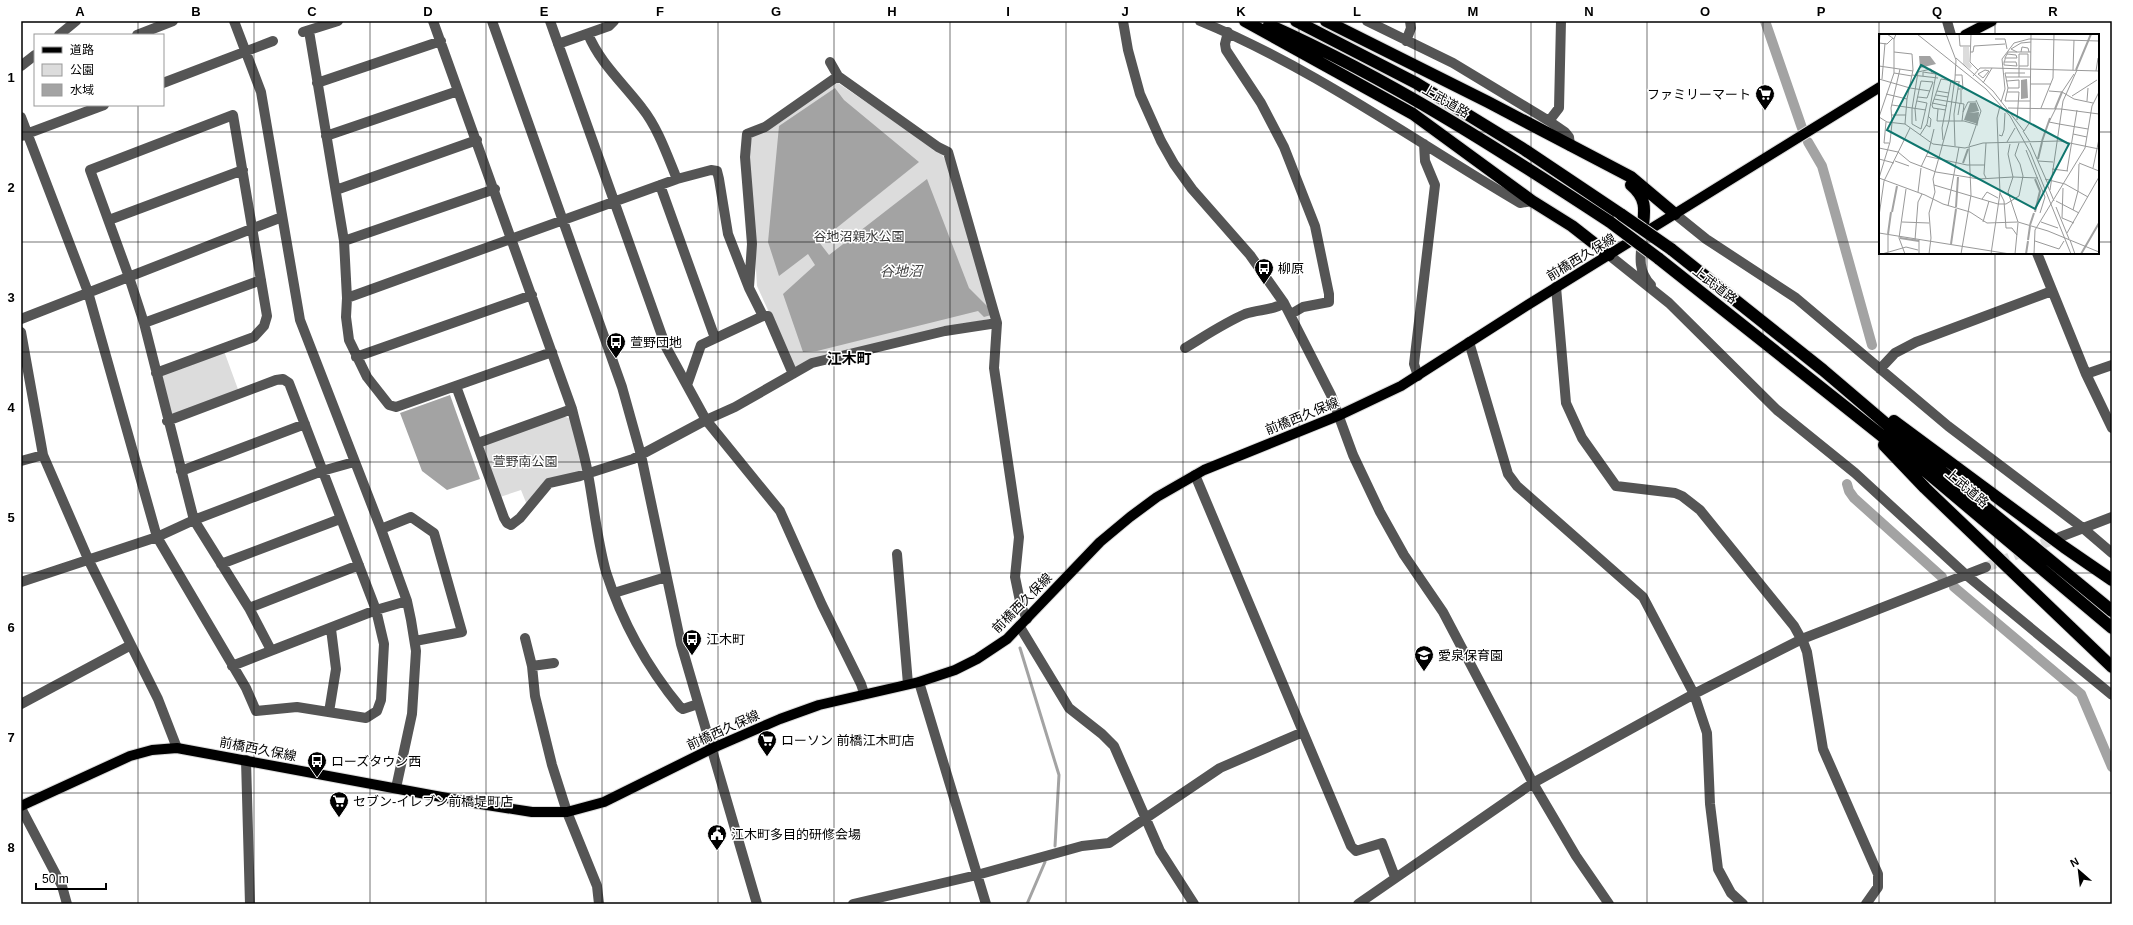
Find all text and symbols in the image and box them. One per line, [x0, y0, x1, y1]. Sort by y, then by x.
text: A [75, 4, 85, 19]
text: B [191, 4, 201, 19]
text: C [307, 4, 317, 19]
text: D [423, 4, 433, 19]
text: E [540, 4, 549, 19]
text: F [656, 4, 664, 19]
text: G [771, 4, 781, 19]
text: H [887, 4, 897, 19]
text: I [1006, 4, 1010, 19]
text: J [1121, 4, 1129, 19]
text: K [1236, 4, 1246, 19]
text: L [1353, 4, 1361, 19]
text: M [1468, 4, 1478, 19]
text: N [1584, 4, 1594, 19]
text: O [1700, 4, 1710, 19]
text: P [1817, 4, 1826, 19]
text: Q [1932, 4, 1942, 19]
text: R [2048, 4, 2058, 19]
legend [34, 34, 164, 106]
inset map [1879, 34, 2099, 254]
text: 道路 [70, 43, 94, 57]
text: 公園 [70, 63, 94, 77]
text: 1 [7, 70, 15, 85]
street label: 上武道路 [1420, 82, 1472, 120]
text: 水域 [70, 83, 94, 97]
supermarket icon: ファミリーマート [1754, 83, 1776, 111]
place label: ファミリーマート [1647, 87, 1751, 102]
text: 2 [7, 180, 15, 195]
park label: 谷地沼親水公園 [813, 229, 905, 244]
street label: 前橋西久保線 [1544, 230, 1618, 284]
bus stop icon: 柳原 [1253, 257, 1275, 285]
place label: 柳原 [1278, 261, 1304, 276]
water label: 谷地沼 [880, 263, 924, 279]
street label: 上武道路 [1690, 263, 1740, 307]
text: 3 [7, 290, 15, 305]
bus stop icon: 萱野団地 [605, 331, 627, 359]
place label: 萱野団地 [630, 335, 682, 350]
district label: 江木町 [826, 350, 872, 367]
street label: 前橋西久保線 [1263, 394, 1341, 438]
text: 4 [7, 400, 15, 415]
park label: 萱野南公園 [492, 454, 558, 469]
street label: 上武道路 [1942, 466, 1992, 510]
text: 5 [7, 510, 15, 525]
street label: 前橋西久保線 [989, 570, 1055, 636]
text: 6 [7, 620, 15, 635]
bus stop icon: 江木町 [681, 628, 703, 656]
place label: 江木町 [706, 632, 745, 647]
school or university icon: 愛泉保育園 [1413, 644, 1435, 672]
place label: 愛泉保育園 [1438, 648, 1503, 663]
street label: 前橋西久保線 [684, 707, 762, 753]
supermarket icon: ローソン 前橋江木町店 [756, 729, 778, 757]
text: 7 [7, 730, 15, 745]
place label: ローソン 前橋江木町店 [781, 733, 915, 748]
street label: 前橋西久保線 [218, 734, 298, 764]
bus stop icon: ローズタウン西 [306, 750, 328, 778]
place label: ローズタウン西 [331, 754, 421, 769]
supermarket icon: セブン-イレブン前橋堤町店 [328, 790, 350, 818]
place label: セブン-イレブン前橋堤町店 [353, 794, 513, 809]
public building icon: 江木町多目的研修会場 [706, 823, 728, 851]
place label: 江木町多目的研修会場 [731, 827, 861, 842]
text: 8 [7, 840, 15, 855]
north arrow [2059, 851, 2099, 891]
text: N [2068, 855, 2081, 869]
scale bar [36, 865, 106, 891]
text: 50 m [42, 872, 69, 886]

